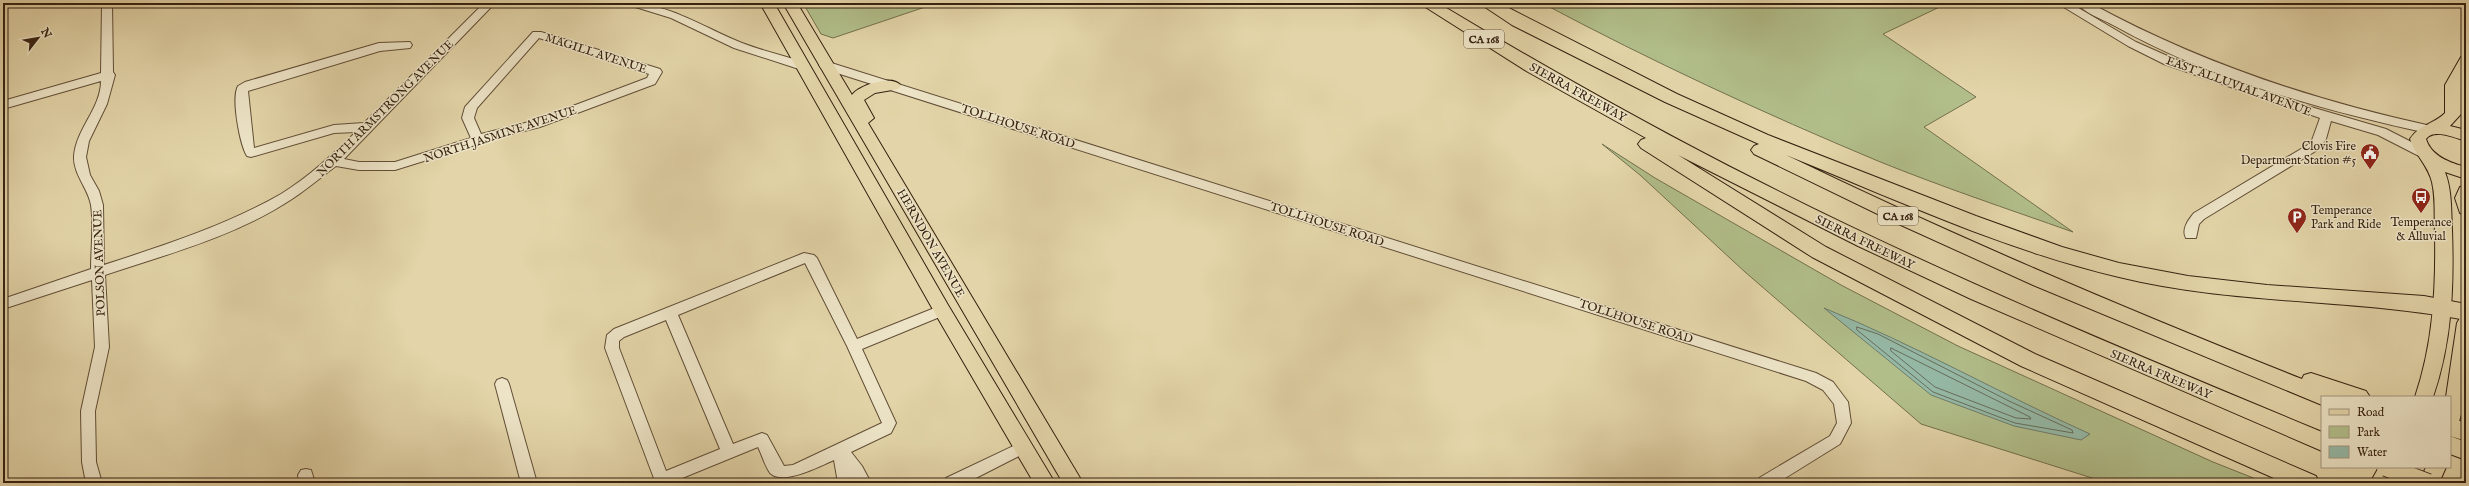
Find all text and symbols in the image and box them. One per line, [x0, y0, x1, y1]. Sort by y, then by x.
north arrow [18, 18, 58, 58]
text: N [37, 25, 54, 41]
street label: MAGILL AVENUE [543, 30, 649, 77]
road number: CA 168 [1464, 30, 1504, 48]
street label: NORTH ARMSTRONG AVENUE [314, 37, 457, 180]
street label: EAST ALLUVIAL AVENUE [2164, 53, 2314, 120]
street label: SIERRA FREEWAY [1527, 60, 1630, 126]
street label: TOLLHOUSE ROAD [959, 101, 1077, 152]
street label: NORTH JASMINE AVENUE [422, 103, 579, 167]
place label: Clovis Fire Department Station #5 [2241, 139, 2357, 169]
public building icon: Clovis Fire Department Station #5 [2359, 142, 2381, 170]
street label: HERNDON AVENUE [893, 186, 968, 300]
bus stop icon: Temperance & Alluvial [2410, 186, 2432, 214]
street label: TOLLHOUSE ROAD [1268, 199, 1386, 250]
place label: Temperance Park and Ride [2311, 203, 2382, 232]
parking icon: Temperance Park and Ride [2286, 206, 2308, 234]
road number: CA 168 [1878, 207, 1918, 225]
street label: POLSON AVENUE [90, 209, 109, 317]
street label: SIERRA FREEWAY [1813, 212, 1918, 273]
place label: Temperance & Alluvial [2390, 215, 2452, 244]
street label: TOLLHOUSE ROAD [1577, 296, 1695, 347]
street label: SIERRA FREEWAY [2108, 346, 2215, 403]
legend [2321, 396, 2451, 468]
text: Road [2357, 405, 2385, 420]
text: Park [2357, 425, 2380, 440]
text: Water [2357, 445, 2388, 460]

